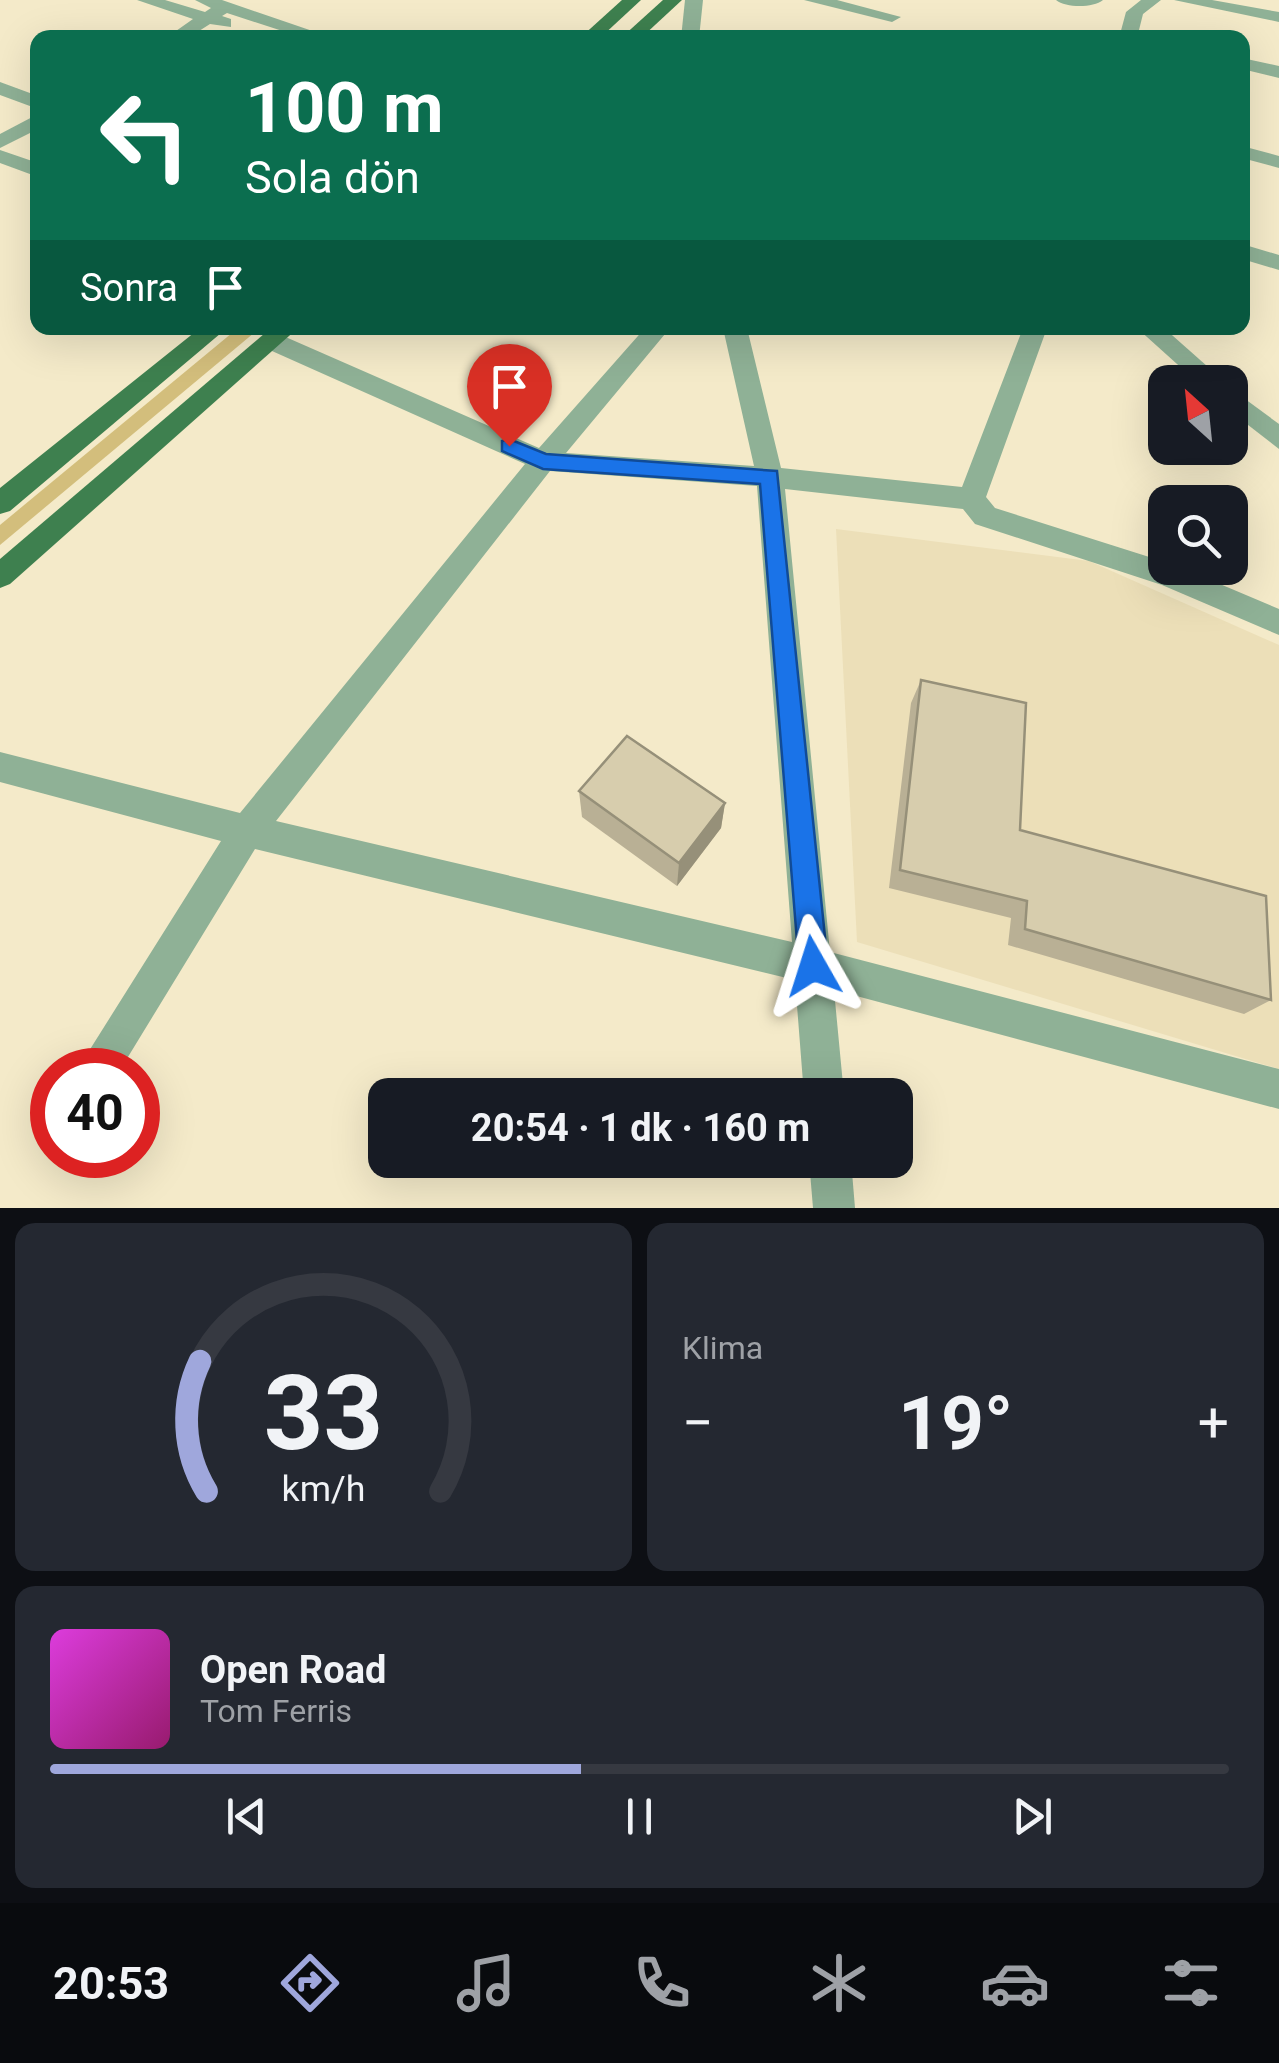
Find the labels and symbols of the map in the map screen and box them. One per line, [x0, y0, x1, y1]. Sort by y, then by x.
pin [467, 344, 552, 447]
north arrow [1148, 365, 1248, 465]
position arrow [761, 914, 865, 1018]
speed limit sign: 40 [30, 1048, 160, 1178]

